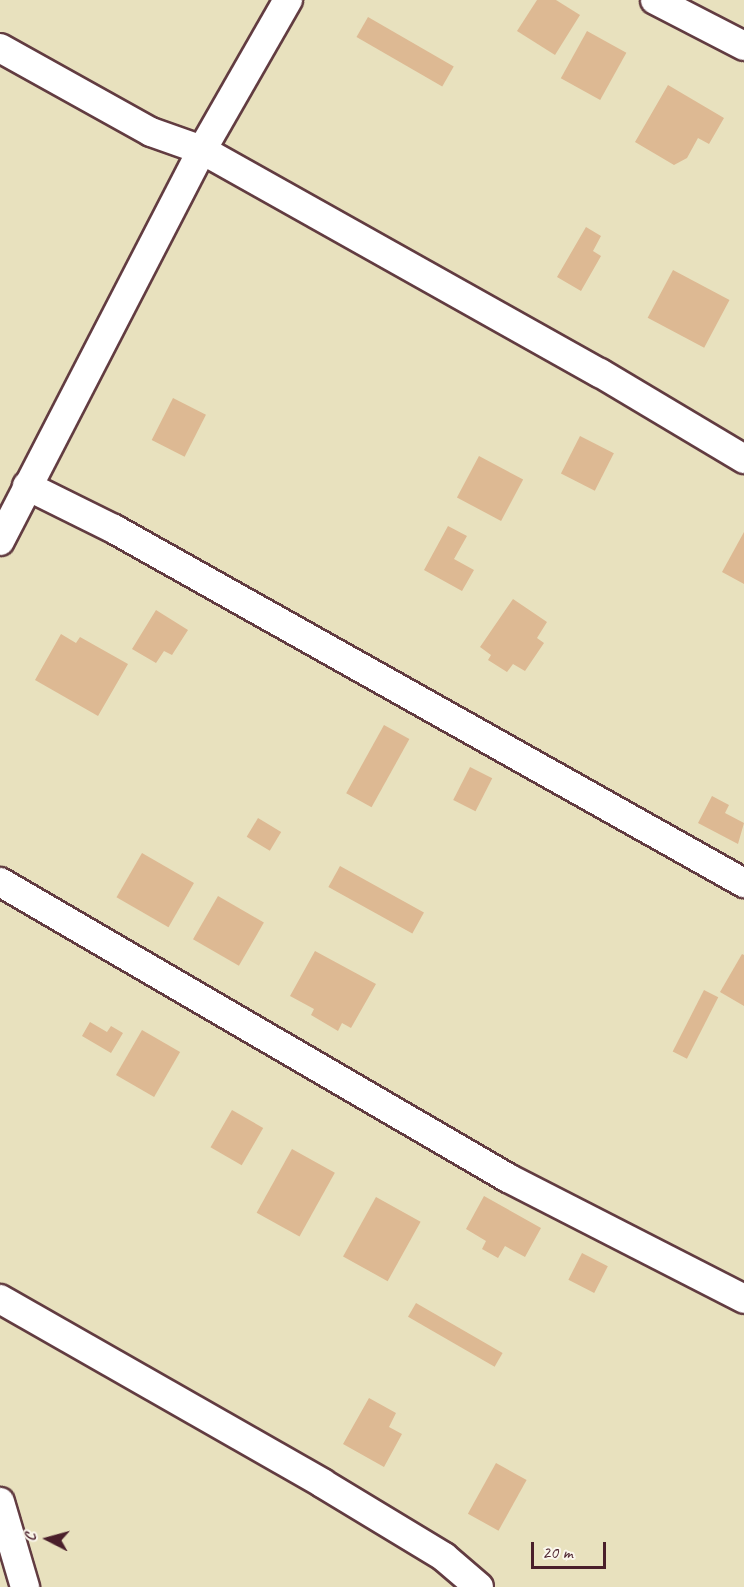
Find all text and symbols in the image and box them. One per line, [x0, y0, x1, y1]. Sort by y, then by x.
north arrow [18, 1509, 78, 1569]
scale bar [534, 1530, 609, 1568]
text: С [20, 1532, 40, 1542]
text: 20 m [542, 1541, 573, 1563]

